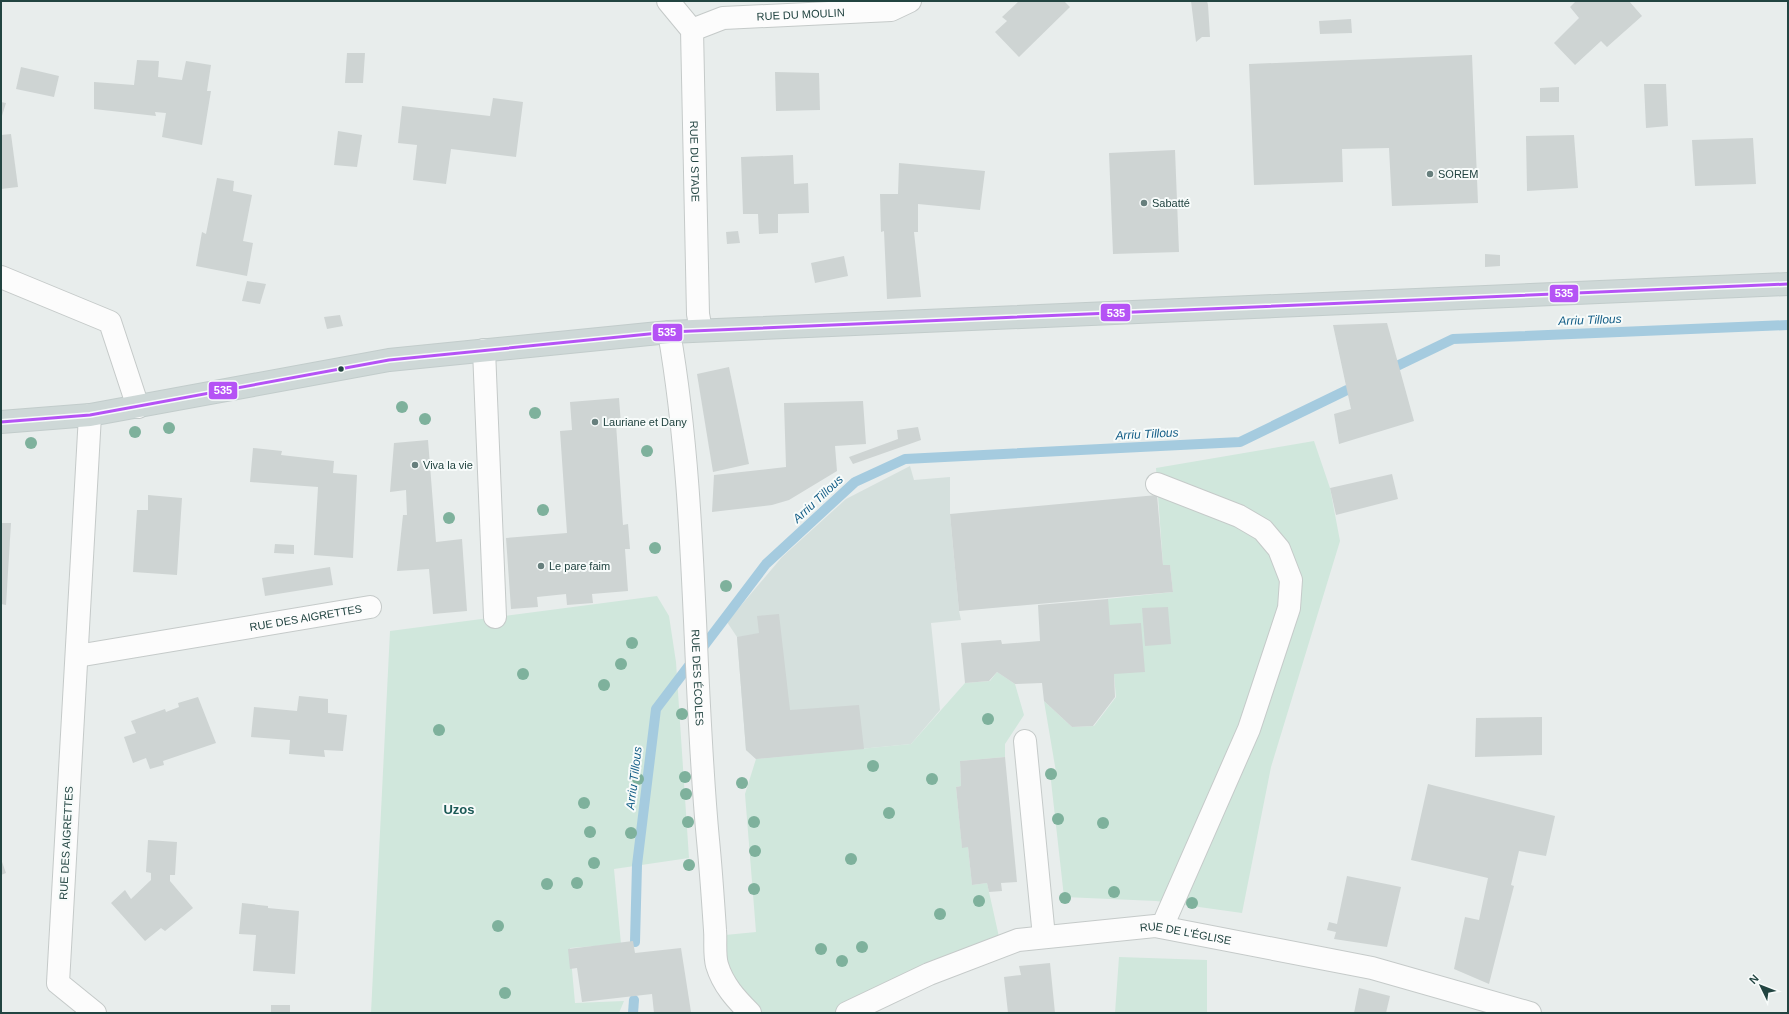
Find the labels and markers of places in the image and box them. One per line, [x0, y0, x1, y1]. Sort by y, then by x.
place label: SOREM [1438, 168, 1478, 180]
marker: SOREM [1425, 169, 1435, 179]
place label: Sabatté [1152, 197, 1190, 209]
marker: Sabatté [1139, 198, 1149, 208]
unlabelled marker [336, 364, 346, 374]
place label: Lauriane et Dany [603, 416, 687, 428]
marker: Lauriane et Dany [590, 417, 600, 427]
place label: Viva la vie [423, 459, 473, 471]
marker: Viva la vie [410, 460, 420, 470]
place label: Le pare faim [549, 560, 610, 572]
marker: Le pare faim [536, 561, 546, 571]

